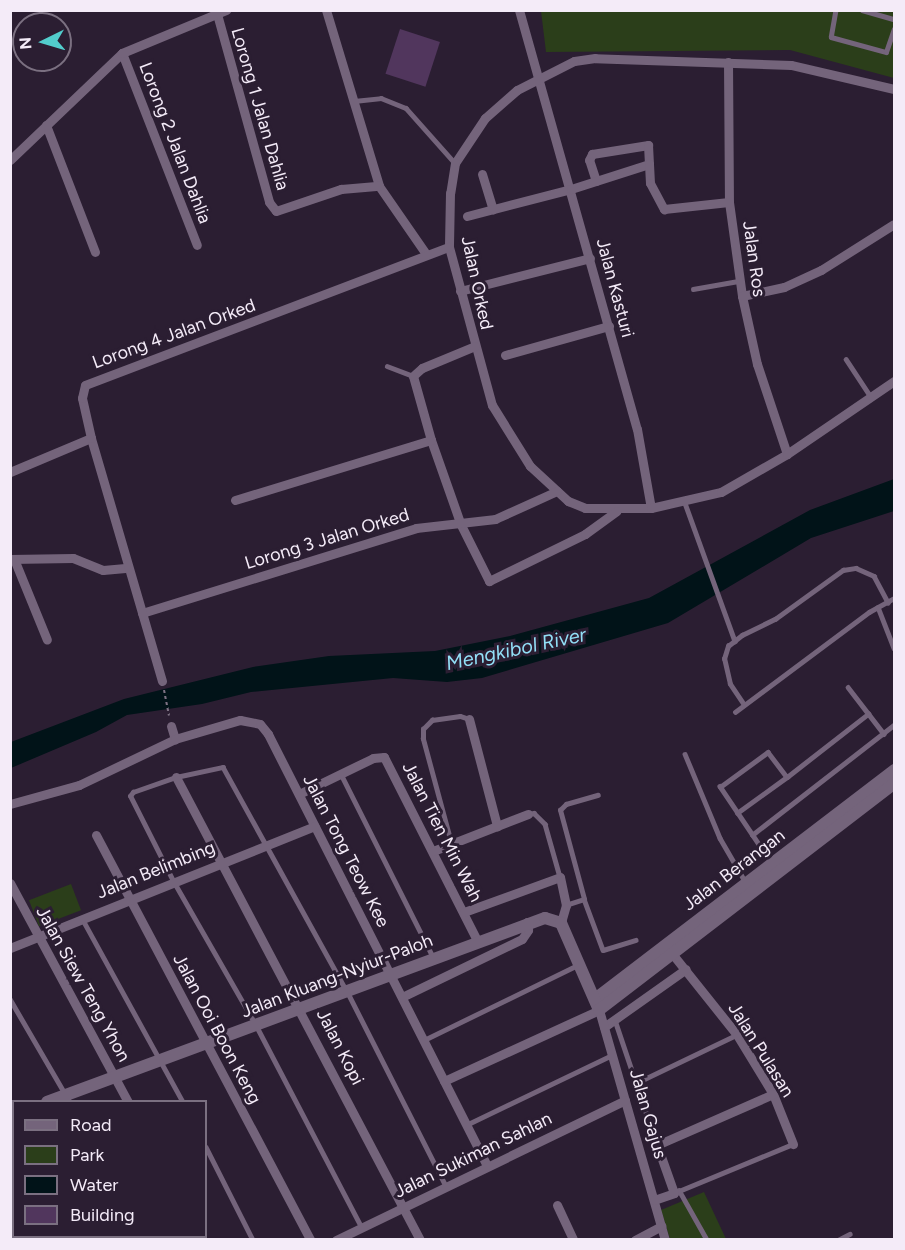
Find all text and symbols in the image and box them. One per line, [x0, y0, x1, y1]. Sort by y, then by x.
north arrow [12, 12, 72, 72]
street label: Lorong 1 Jalan Dahlia [226, 25, 294, 193]
text: N [16, 36, 36, 50]
street label: Lorong 2 Jalan Dahlia [134, 59, 216, 227]
street label: Jalan Ros [738, 220, 770, 298]
street label: Jalan Orked [457, 234, 497, 332]
street label: Jalan Kasturi [591, 236, 639, 340]
street label: Lorong 4 Jalan Orked [89, 294, 259, 374]
street label: Lorong 3 Jalan Orked [242, 504, 412, 574]
water label: Mengkibol River [444, 622, 588, 676]
street label: Jalan Tien Min Wah [397, 758, 487, 906]
street label: Jalan Tong Teow Kee [298, 771, 394, 931]
street label: Jalan Berangan [679, 825, 789, 915]
street label: Jalan Belimbing [94, 836, 218, 904]
street label: Jalan Siew Teng Yhon [31, 902, 135, 1066]
street label: Jalan Kluang-Nyiur-Paloh [238, 929, 436, 1023]
street label: Jalan Ooi Boon Keng [168, 950, 266, 1108]
street label: Jalan Pulasan [723, 999, 799, 1101]
street label: Jalan Kopi [312, 1005, 368, 1089]
street label: Jalan Gajus [625, 1067, 671, 1161]
legend [12, 1100, 207, 1238]
street label: Jalan Sukiman Sahlan [391, 1107, 555, 1203]
text: Road [70, 1114, 111, 1136]
text: Park [70, 1144, 104, 1166]
text: Water [70, 1174, 118, 1196]
text: Building [70, 1204, 135, 1226]

